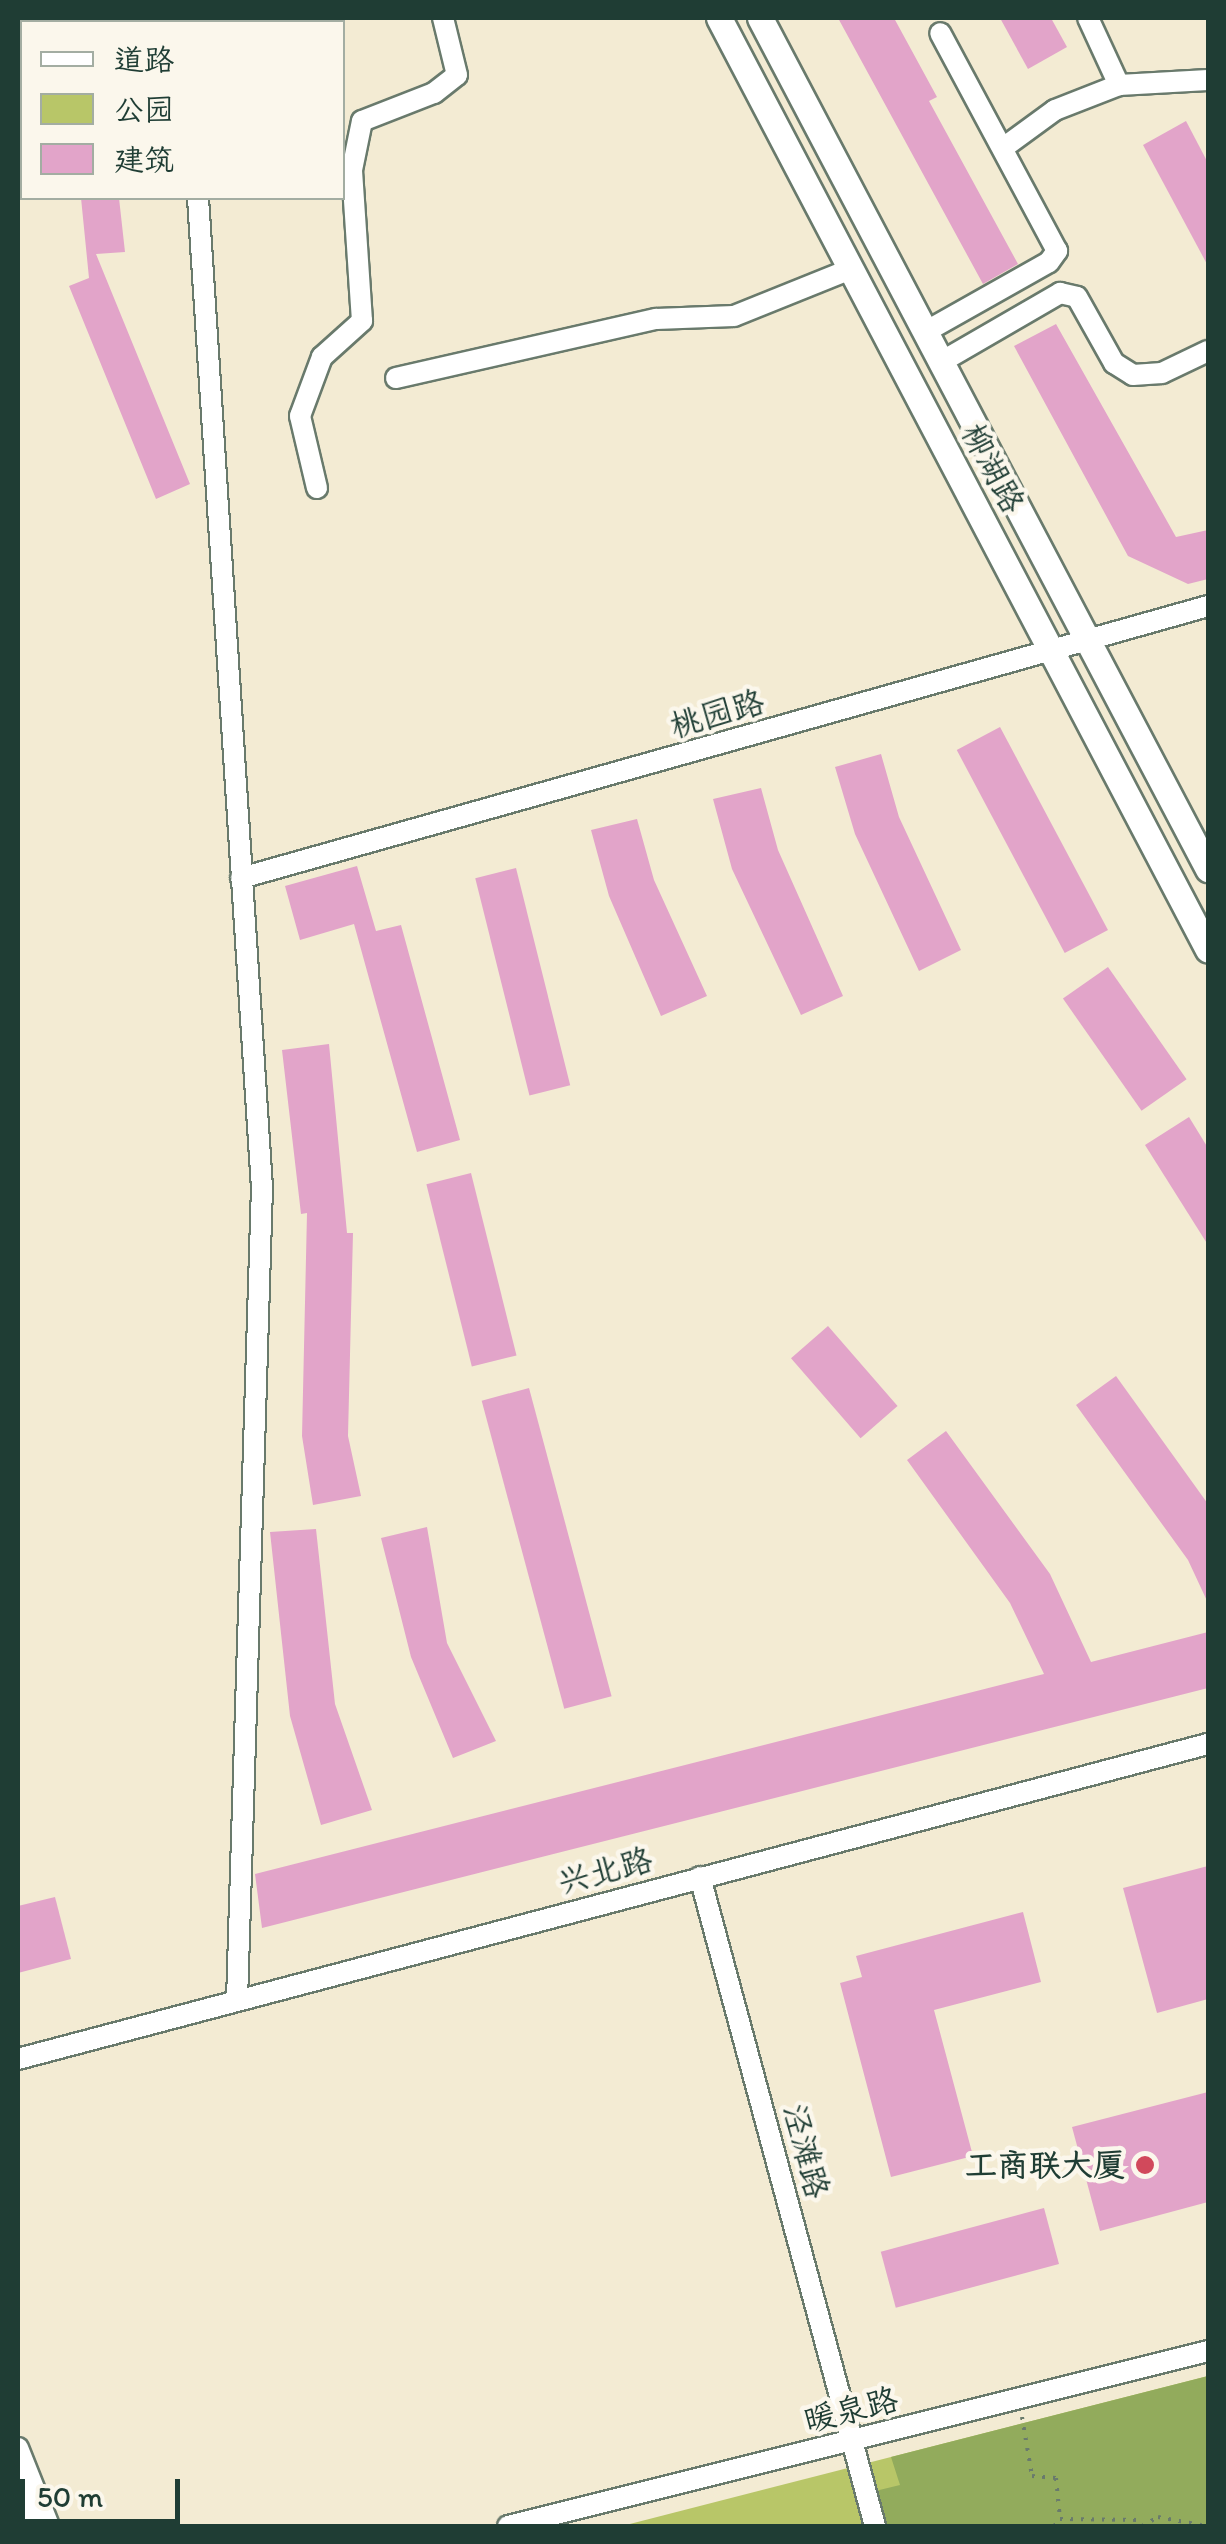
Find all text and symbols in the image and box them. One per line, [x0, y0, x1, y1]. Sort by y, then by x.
legend [20, 20, 345, 200]
text: 道路 [114, 41, 174, 78]
text: 公园 [114, 91, 174, 128]
text: 建筑 [114, 141, 174, 178]
street label: 柳湖路 [954, 417, 1032, 519]
street label: 桃园路 [666, 682, 768, 746]
street label: 兴北路 [554, 1840, 656, 1902]
street label: 泾滩路 [775, 2100, 837, 2202]
place label: 工商联大厦 [965, 2146, 1125, 2184]
marker: 工商联大厦 [1134, 2154, 1156, 2176]
street label: 暖泉路 [800, 2380, 902, 2440]
scale bar [25, 2459, 185, 2521]
text: 50 m [37, 2478, 103, 2515]

